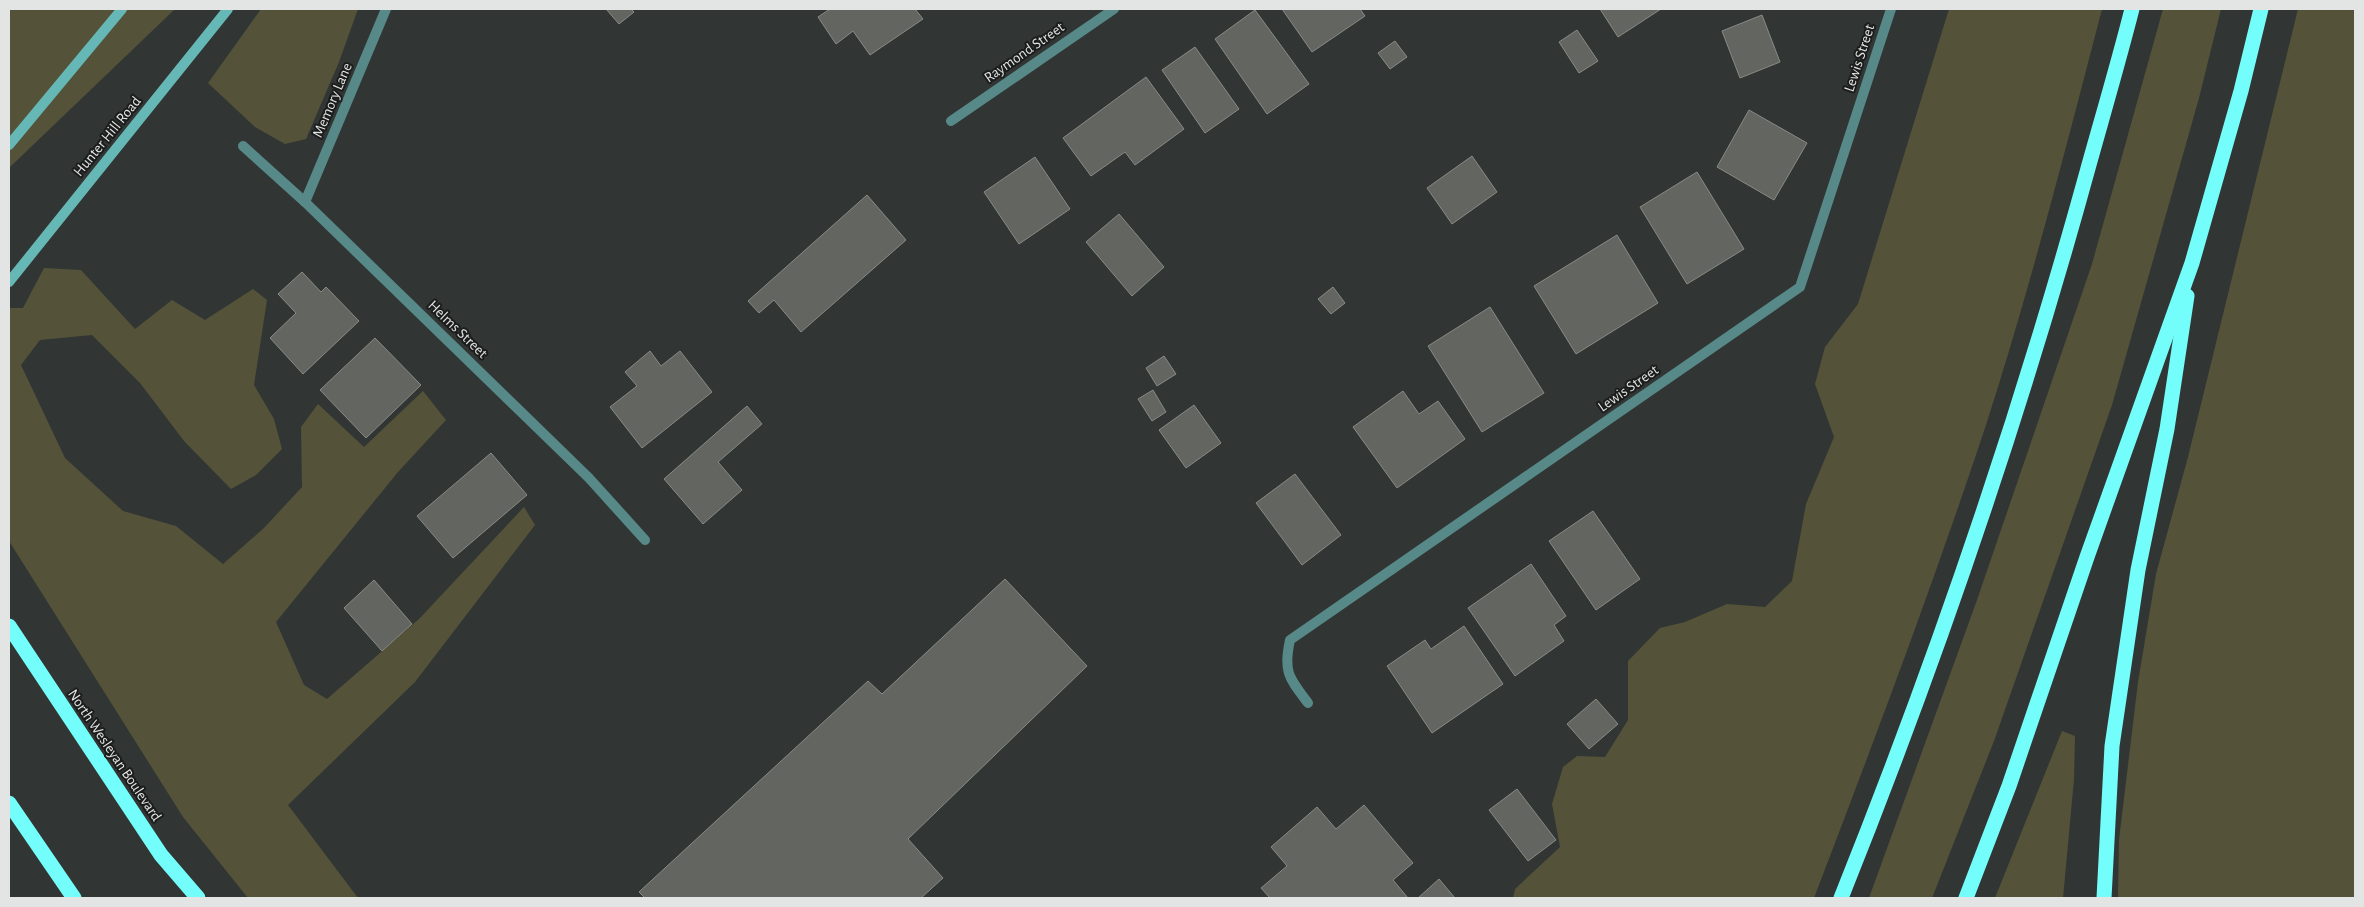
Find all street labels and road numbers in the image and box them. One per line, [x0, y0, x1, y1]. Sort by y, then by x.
street label: Raymond Street [982, 19, 1067, 85]
street label: Lewis Street [1842, 22, 1877, 94]
street label: Memory Lane [310, 61, 355, 140]
street label: Hunter Hill Road [71, 93, 144, 179]
street label: Helms Street [425, 298, 490, 361]
street label: Lewis Street [1595, 362, 1661, 415]
street label: North Wesleyan Boulevard [65, 687, 164, 824]

